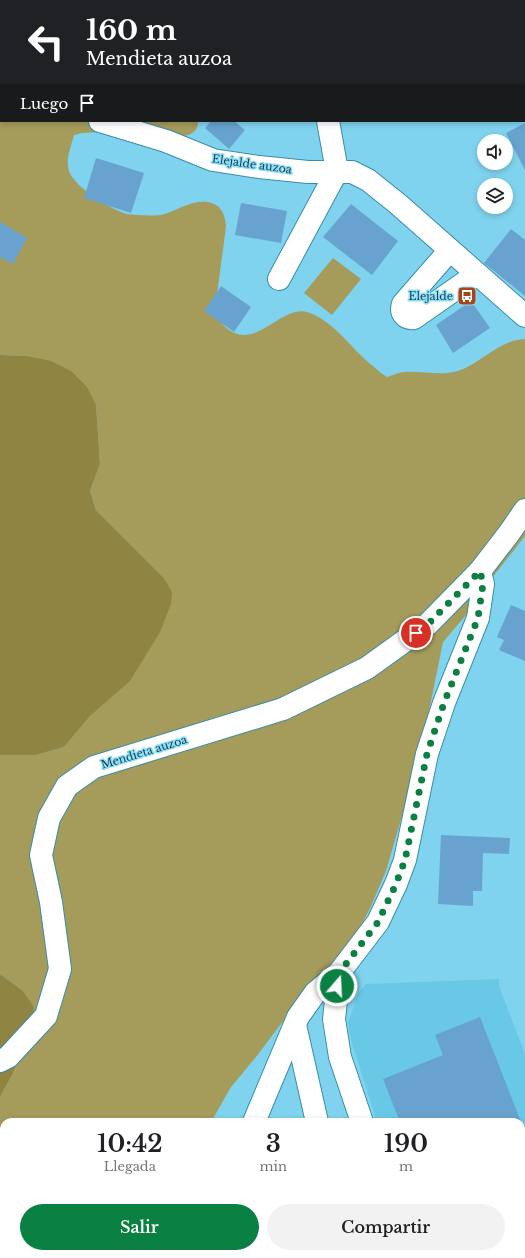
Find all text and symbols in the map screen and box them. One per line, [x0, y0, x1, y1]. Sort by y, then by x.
text: 160 m [86, 13, 177, 48]
icon: left [20, 16, 72, 68]
text: Mendieta auzoa [86, 48, 232, 70]
icon: arrive [76, 92, 98, 114]
text: Luego [20, 94, 68, 113]
map controls [477, 134, 513, 214]
button: sound [477, 134, 513, 170]
street label: Elejalde auzoa [211, 151, 294, 177]
button: layers [477, 178, 513, 214]
bus stop icon: Elejalde [456, 285, 478, 307]
place label: Elejalde [408, 289, 453, 303]
pin [399, 616, 433, 650]
icon: arrive [405, 622, 427, 644]
street label: Mendieta auzoa [99, 732, 190, 772]
position arrow [316, 965, 358, 1007]
text: 10:42 [97, 1129, 163, 1158]
text: 3 [266, 1129, 281, 1158]
text: 190 [384, 1129, 428, 1158]
text: Llegada [104, 1158, 156, 1175]
text: min [260, 1158, 287, 1175]
text: m [399, 1158, 413, 1175]
button: Salir [20, 1204, 259, 1250]
button: Compartir [267, 1204, 505, 1250]

